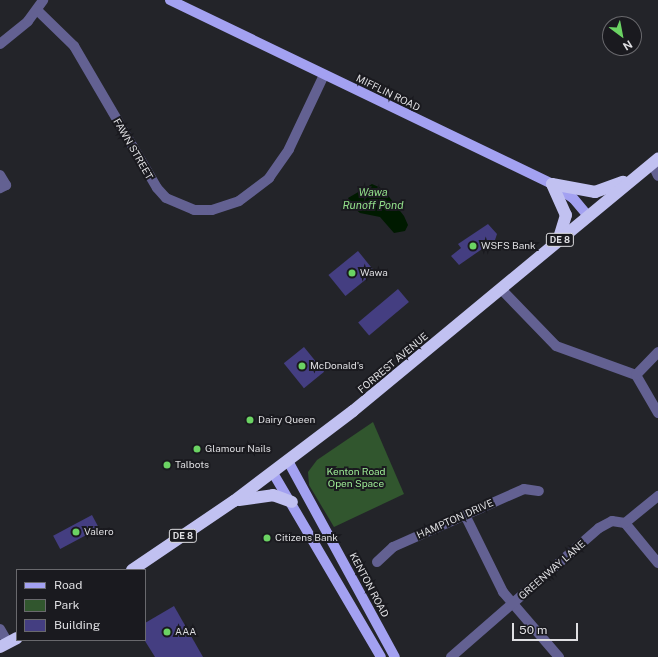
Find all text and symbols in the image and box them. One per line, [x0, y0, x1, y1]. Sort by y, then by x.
north arrow [602, 16, 642, 56]
text: N [621, 38, 635, 53]
street label: MIFFLIN ROAD [354, 72, 422, 114]
street label: FAWN STREET [111, 116, 155, 182]
water label: Wawa Runoff Pond [342, 186, 404, 212]
road number: DE 8 [545, 233, 575, 247]
place label: WSFS Bank [481, 240, 536, 252]
marker: WSFS Bank [468, 241, 478, 251]
place label: Wawa [360, 267, 388, 279]
marker: Wawa [347, 268, 357, 278]
street label: FORREST AVENUE [356, 330, 430, 396]
place label: McDonald's [310, 360, 363, 372]
marker: McDonald's [297, 361, 307, 371]
place label: Dairy Queen [258, 414, 315, 426]
marker: Dairy Queen [245, 415, 255, 425]
place label: Glamour Nails [205, 443, 271, 455]
marker: Glamour Nails [192, 444, 202, 454]
place label: Talbots [175, 459, 209, 471]
marker: Talbots [162, 460, 172, 470]
park label: Kenton Road Open Space [326, 465, 386, 488]
street label: HAMPTON DRIVE [415, 497, 495, 541]
place label: Valero [84, 526, 114, 538]
marker: Valero [71, 527, 81, 537]
road number: DE 8 [168, 529, 198, 543]
place label: Citizens Bank [275, 532, 338, 544]
marker: Citizens Bank [262, 533, 272, 543]
street label: GREENWAY LANE [516, 538, 588, 602]
street label: KENTON ROAD [347, 551, 391, 619]
legend [16, 569, 146, 641]
text: Road [54, 578, 82, 592]
text: Park [54, 598, 80, 612]
scale bar [514, 615, 580, 641]
text: Building [54, 618, 100, 632]
text: 50 m [519, 623, 547, 637]
place label: AAA [175, 626, 196, 638]
marker: AAA [162, 627, 172, 637]

